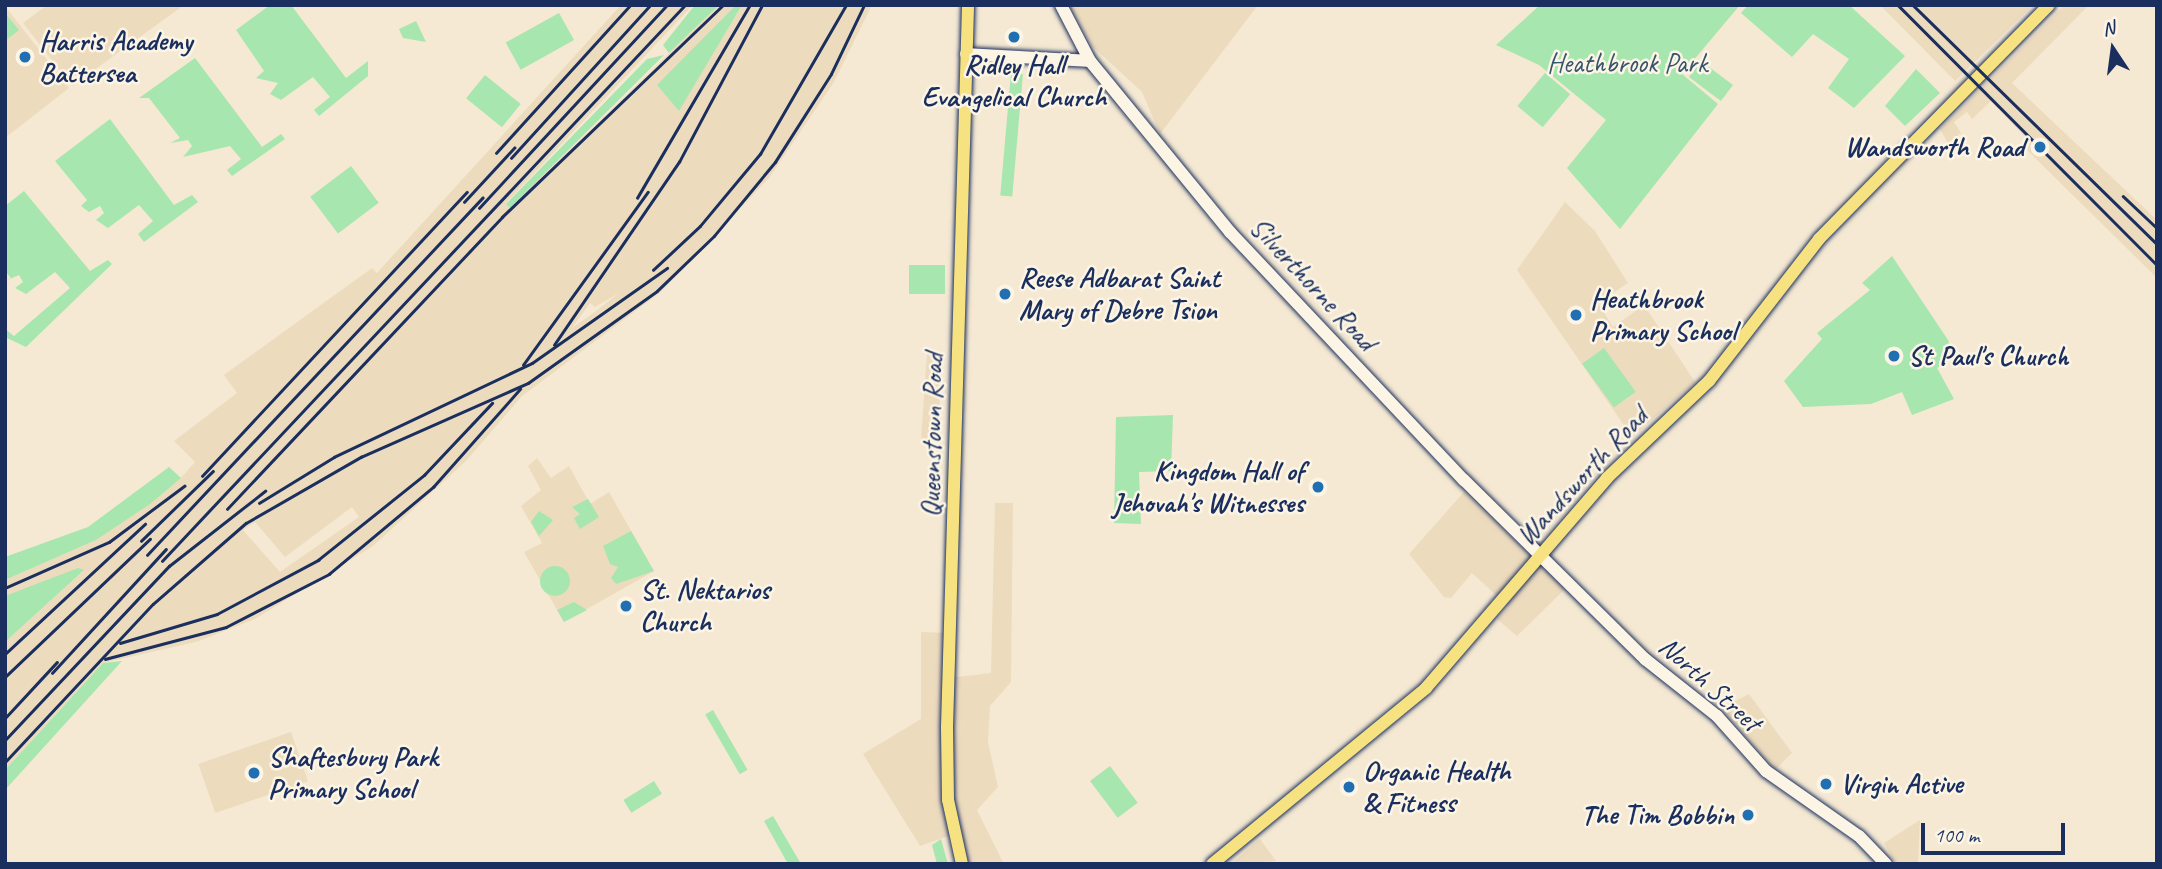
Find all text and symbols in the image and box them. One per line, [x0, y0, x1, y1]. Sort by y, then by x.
north arrow [2078, 14, 2148, 84]
text: N [2100, 16, 2117, 42]
place label: Harris Academy Battersea [39, 24, 193, 90]
marker: Ridley Hall Evangelical Church [1006, 29, 1022, 45]
park label: Heathbrook Park [1546, 46, 1708, 80]
place label: Ridley Hall Evangelical Church [922, 48, 1106, 114]
marker: Harris Academy Battersea [17, 49, 33, 65]
place label: Wandsworth Road [1846, 130, 2024, 164]
marker: Wandsworth Road [2030, 137, 2050, 157]
street label: Silverthorne Road [1243, 210, 1383, 358]
place label: Reese Adbarat Saint Mary of Debre Tsion [1019, 261, 1220, 327]
place label: Heathbrook Primary School [1590, 282, 1736, 348]
marker: Reese Adbarat Saint Mary of Debre Tsion [997, 286, 1013, 302]
marker: Heathbrook Primary School [1568, 307, 1584, 323]
place label: St Paul's Church [1908, 339, 2069, 373]
marker: St Paul's Church [1886, 348, 1902, 364]
street label: Queenstown Road [914, 353, 950, 517]
street label: Wandsworth Road [1510, 400, 1654, 552]
place label: Kingdom Hall of Jehovah's Witnesses [1112, 454, 1304, 520]
marker: Kingdom Hall of Jehovah's Witnesses [1310, 479, 1326, 495]
place label: St. Nektarios Church [640, 573, 770, 639]
marker: St. Nektarios Church [618, 598, 634, 614]
street label: North Street [1652, 629, 1768, 739]
place label: Shaftesbury Park Primary School [268, 740, 438, 806]
place label: Organic Health & Fitness [1363, 754, 1509, 820]
marker: Shaftesbury Park Primary School [246, 765, 262, 781]
place label: Virgin Active [1840, 767, 1962, 801]
marker: Virgin Active [1818, 776, 1834, 792]
marker: Organic Health & Fitness [1341, 779, 1357, 795]
place label: The Tim Bobbin [1582, 798, 1734, 832]
marker: The Tim Bobbin [1740, 807, 1756, 823]
scale bar [1924, 810, 2068, 854]
text: 100 m [1934, 822, 1979, 848]

